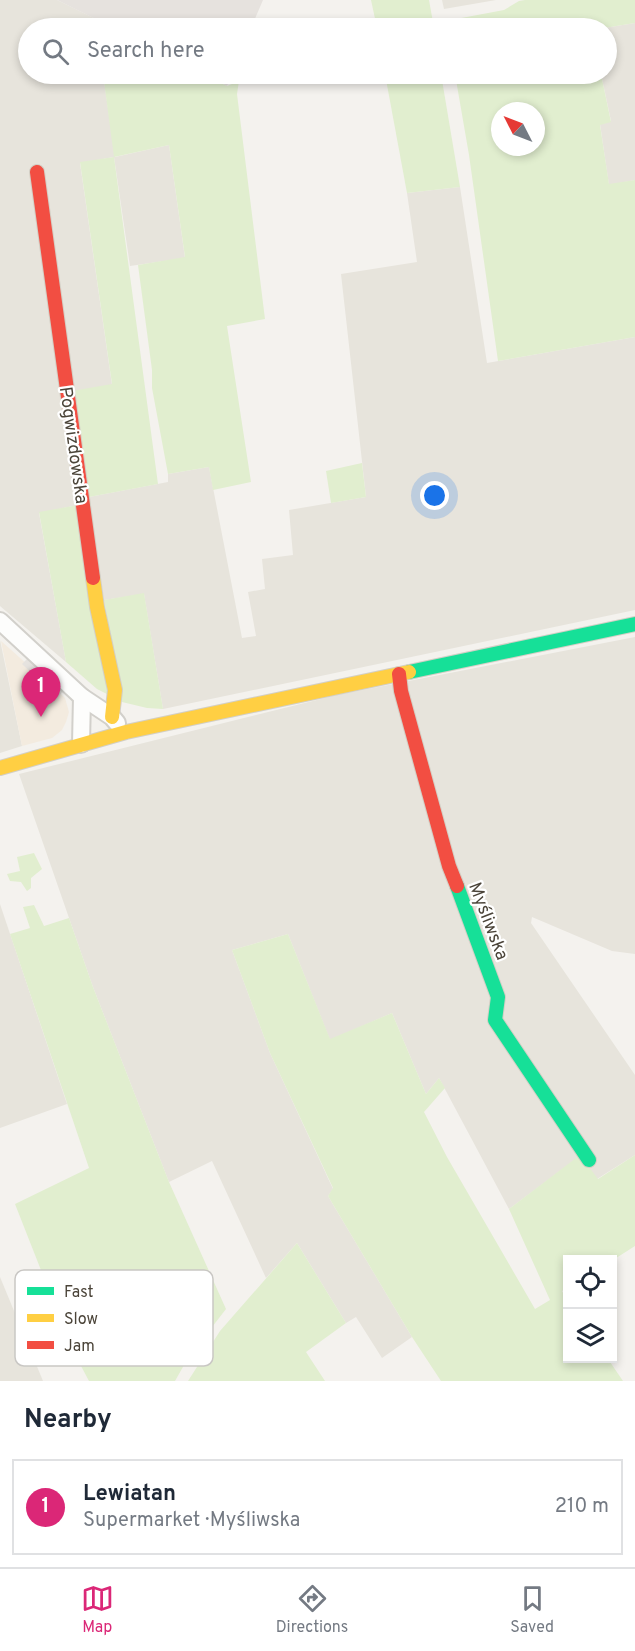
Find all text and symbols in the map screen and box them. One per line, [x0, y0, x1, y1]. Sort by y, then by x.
search box [18, 18, 617, 84]
icon: search [39, 35, 72, 68]
text: Search here [87, 38, 205, 65]
north arrow [491, 102, 545, 156]
street label: Pogwizdowska [53, 385, 92, 505]
your location [420, 481, 449, 510]
pin: 1 [22, 668, 60, 717]
street label: Myśliwska [462, 879, 513, 964]
map controls [563, 1255, 617, 1363]
button: locate [563, 1255, 617, 1309]
legend [15, 1270, 213, 1366]
text: Fast [64, 1283, 94, 1303]
button: layers [563, 1309, 617, 1363]
text: Slow [64, 1310, 98, 1330]
text: Jam [64, 1337, 95, 1357]
text: Nearby [24, 1404, 112, 1437]
text: Lewiatan [83, 1481, 176, 1508]
text: 1 [42, 1494, 50, 1520]
text: 210 m [555, 1494, 609, 1520]
text: Supermarket · Myśliwska [83, 1508, 300, 1534]
tab: Map [81, 1582, 114, 1638]
tab: Directions [276, 1582, 348, 1638]
tab: Saved [510, 1582, 554, 1638]

